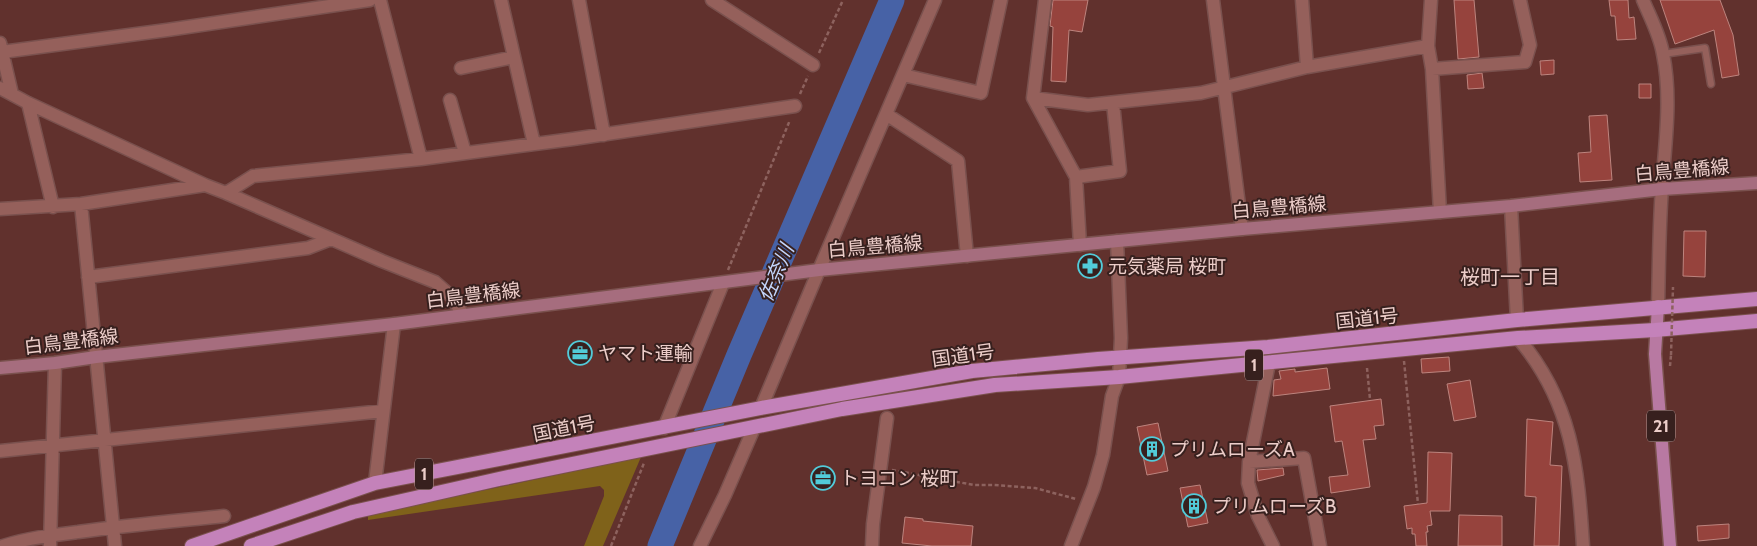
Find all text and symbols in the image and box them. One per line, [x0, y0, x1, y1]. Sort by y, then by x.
street label: 白鳥豊橋線 [1634, 155, 1730, 186]
street label: 白鳥豊橋線 [1231, 192, 1327, 223]
street label: 白鳥豊橋線 [827, 231, 923, 262]
water label: 佐奈川 [753, 239, 800, 305]
pharmacy icon: 元気薬局 桜町 [1077, 253, 1103, 279]
place label: 元気薬局 桜町 [1108, 255, 1226, 278]
district label: 桜町一丁目 [1460, 265, 1560, 289]
street label: 白鳥豊橋線 [425, 278, 522, 313]
street label: 国道1号 [1334, 304, 1400, 333]
street label: 白鳥豊橋線 [23, 324, 120, 359]
office icon: ヤマト運輸 [567, 340, 593, 366]
street label: 国道1号 [930, 340, 996, 371]
place label: ヤマト運輸 [598, 342, 693, 365]
road number: 1 [1245, 350, 1263, 380]
street label: 国道1号 [531, 411, 597, 446]
road number: 21 [1647, 411, 1675, 442]
building icon: プリムローズA [1139, 436, 1165, 462]
place label: プリムローズA [1170, 438, 1295, 461]
road number: 1 [415, 458, 433, 489]
office icon: トヨコン 桜町 [810, 465, 836, 491]
place label: トヨコン 桜町 [840, 467, 958, 490]
building icon: プリムローズB [1181, 493, 1207, 519]
place label: プリムローズB [1212, 495, 1336, 518]

